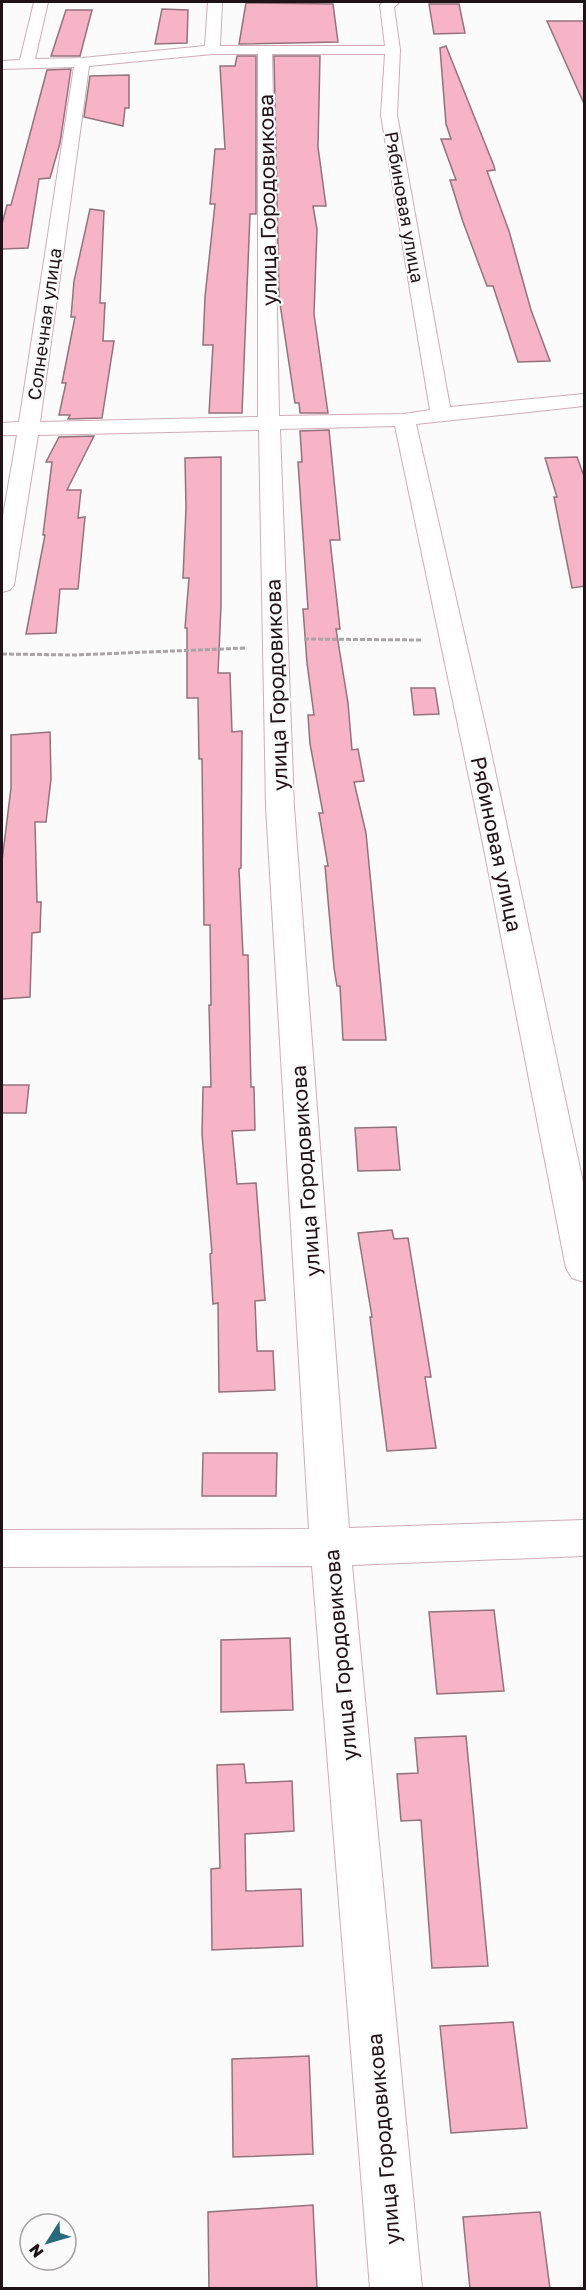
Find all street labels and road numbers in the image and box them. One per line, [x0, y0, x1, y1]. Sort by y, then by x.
street label: улица Городовикова [252, 94, 282, 306]
street label: Рябиновая улица [381, 130, 429, 284]
street label: Солнечная улица [22, 246, 66, 402]
street label: улица Городовикова [259, 579, 293, 791]
street label: Рябиновая улица [466, 754, 528, 934]
street label: улица Городовикова [285, 1064, 325, 1278]
street label: улица Городовикова [318, 1548, 362, 1762]
street label: улица Городовикова [361, 2032, 405, 2246]

